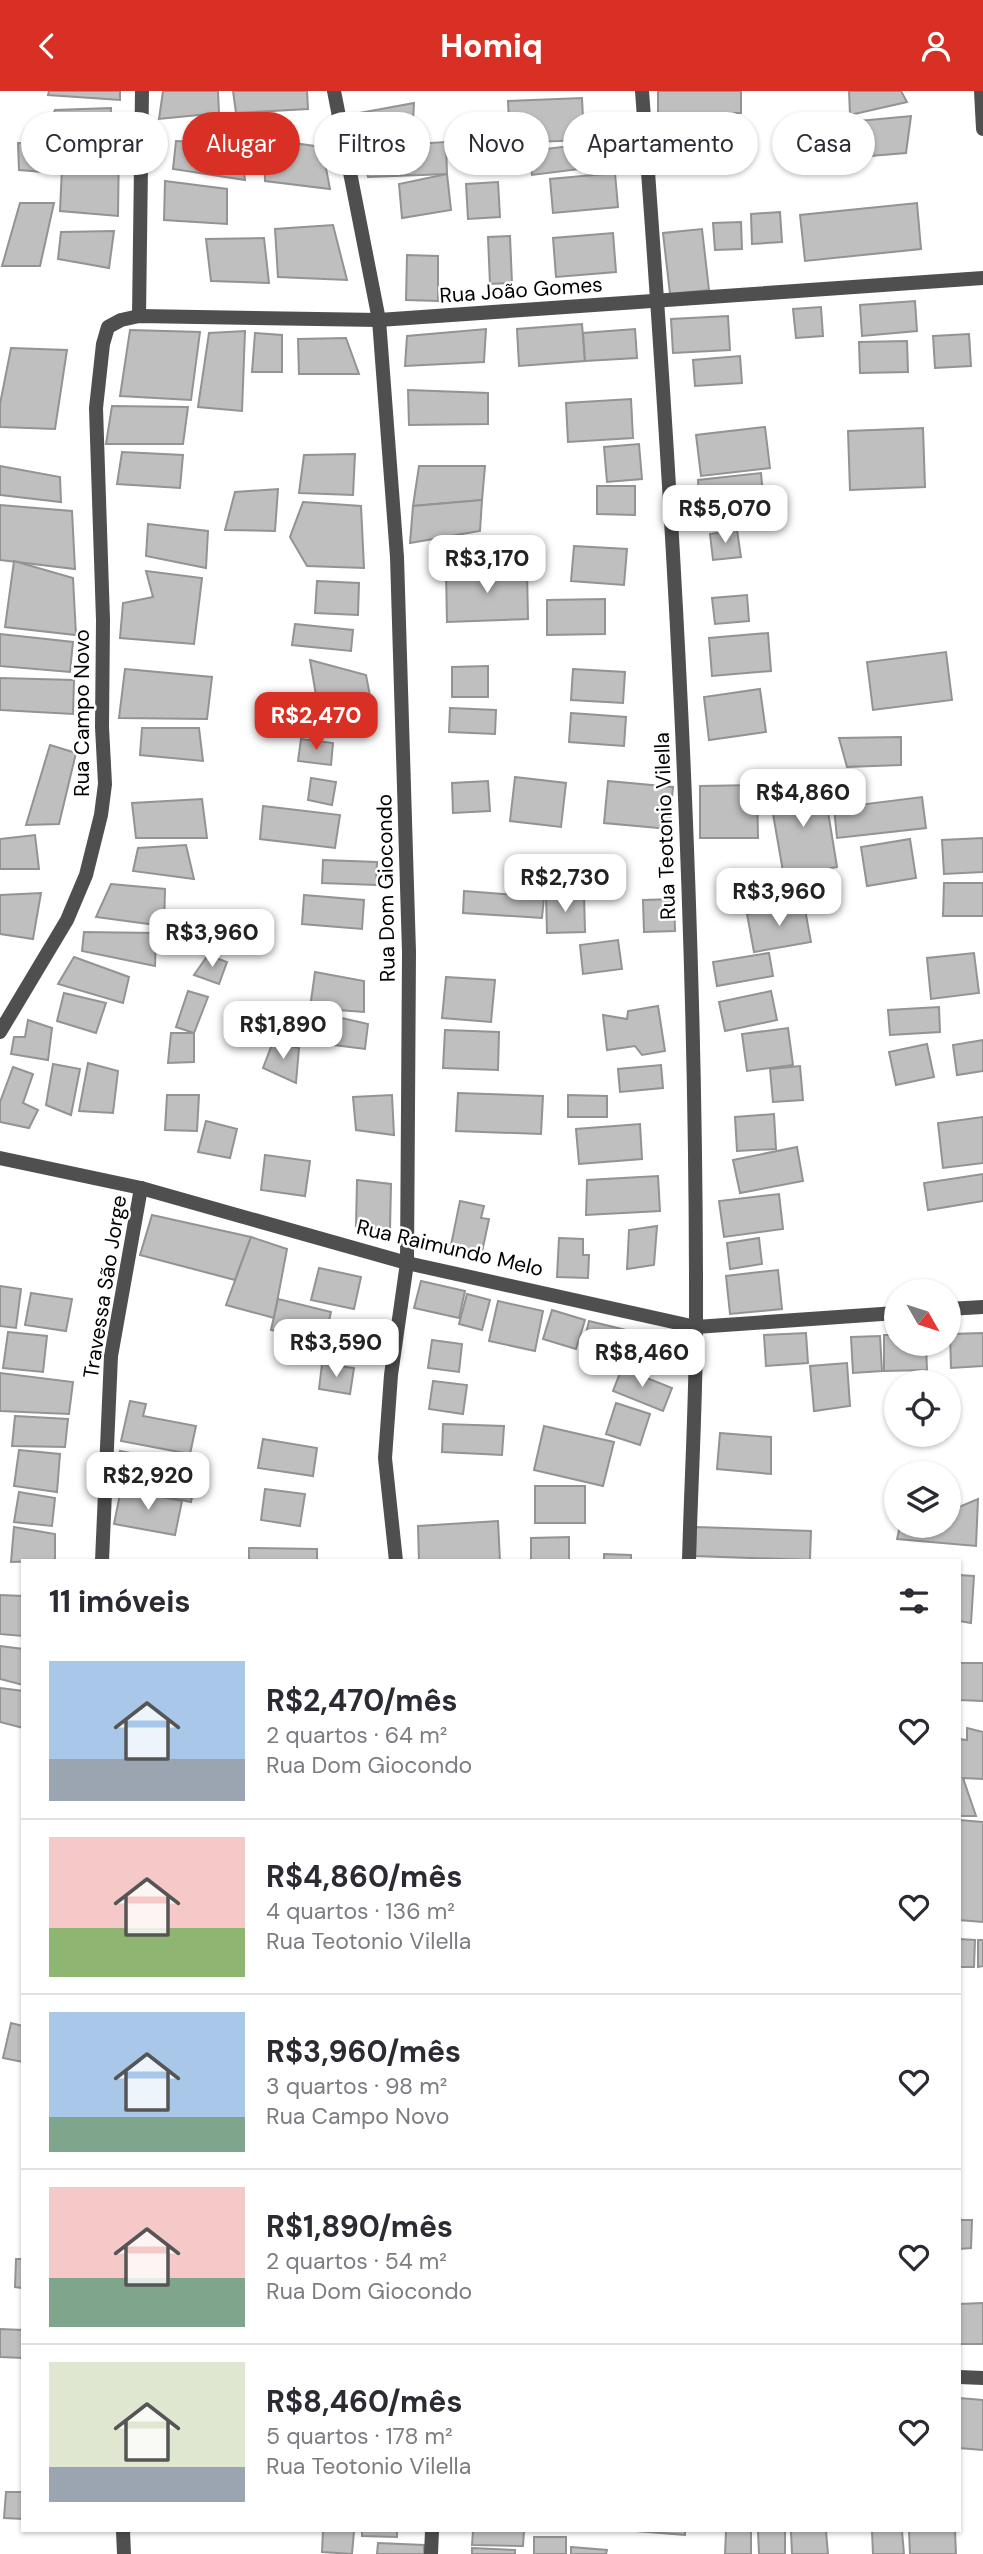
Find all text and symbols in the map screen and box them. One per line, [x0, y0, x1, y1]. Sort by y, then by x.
text: Homiq [440, 25, 543, 67]
icon: back [28, 27, 66, 65]
icon: person [917, 27, 955, 65]
chip: Comprar [21, 112, 168, 175]
chip: Alugar [182, 112, 300, 175]
chip: Filtros [314, 112, 430, 175]
chip: Novo [444, 112, 549, 175]
chip: Apartamento [563, 112, 758, 175]
chip: Casa [772, 112, 875, 175]
street label: Rua João Gomes [438, 270, 604, 310]
pin: R$5,070 [660, 485, 790, 545]
text: R$5,070 [679, 493, 771, 523]
pin: R$3,170 [422, 535, 552, 595]
text: R$3,170 [445, 543, 529, 573]
street label: Rua Campo Novo [68, 629, 96, 797]
pin: R$2,470 [251, 693, 381, 752]
text: R$2,470 [271, 700, 361, 730]
street label: Rua Teotonio Vilella [648, 732, 682, 920]
pin: R$4,860 [738, 769, 868, 829]
text: R$4,860 [756, 777, 850, 807]
street label: Rua Dom Giocondo [370, 794, 402, 982]
pin: R$2,730 [500, 855, 630, 914]
text: R$2,730 [520, 862, 610, 892]
pin: R$3,960 [714, 869, 844, 928]
text: R$3,960 [732, 876, 826, 906]
pin: R$3,960 [147, 909, 277, 969]
text: R$3,960 [165, 917, 259, 947]
pin: R$1,890 [218, 1002, 348, 1061]
text: R$1,890 [239, 1009, 327, 1039]
street label: Travessa São Jorge [77, 1193, 133, 1381]
street label: Rua Raimundo Melo [354, 1213, 546, 1283]
north arrow [884, 1279, 961, 1356]
map controls [884, 1279, 961, 1538]
pin: R$3,590 [271, 1319, 401, 1379]
text: R$3,590 [290, 1327, 382, 1357]
pin: R$8,460 [577, 1329, 707, 1389]
text: R$8,460 [595, 1337, 689, 1367]
button: locate [884, 1370, 961, 1447]
pin: R$2,920 [83, 1453, 213, 1512]
text: R$2,920 [102, 1460, 194, 1490]
button: layers [884, 1461, 961, 1538]
text: 11 imóveis [49, 1582, 190, 1621]
icon: filters [895, 1582, 933, 1620]
text: R$2,470/mês [266, 1681, 458, 1720]
icon: home [105, 1689, 189, 1773]
icon: heart [895, 1712, 933, 1750]
text: 2 quartos · 64 m² [266, 1720, 447, 1750]
text: Rua Dom Giocondo [266, 1750, 472, 1780]
text: R$4,860/mês [266, 1857, 462, 1896]
icon: home [105, 1865, 189, 1949]
icon: heart [895, 1888, 933, 1926]
text: 4 quartos · 136 m² [266, 1896, 455, 1926]
text: Rua Teotonio Vilella [266, 1926, 471, 1956]
text: R$3,960/mês [266, 2032, 461, 2071]
icon: home [105, 2040, 189, 2124]
icon: heart [895, 2063, 933, 2101]
text: 3 quartos · 98 m² [266, 2071, 447, 2101]
text: Rua Campo Novo [266, 2101, 449, 2131]
text: R$1,890/mês [266, 2207, 453, 2246]
icon: home [105, 2215, 189, 2299]
icon: heart [895, 2238, 933, 2276]
text: 2 quartos · 54 m² [266, 2246, 447, 2276]
text: Rua Dom Giocondo [266, 2276, 472, 2306]
text: R$8,460/mês [266, 2382, 462, 2421]
icon: home [105, 2390, 189, 2474]
icon: heart [895, 2413, 933, 2451]
text: 5 quartos · 178 m² [266, 2421, 453, 2451]
text: Rua Teotonio Vilella [266, 2451, 471, 2481]

